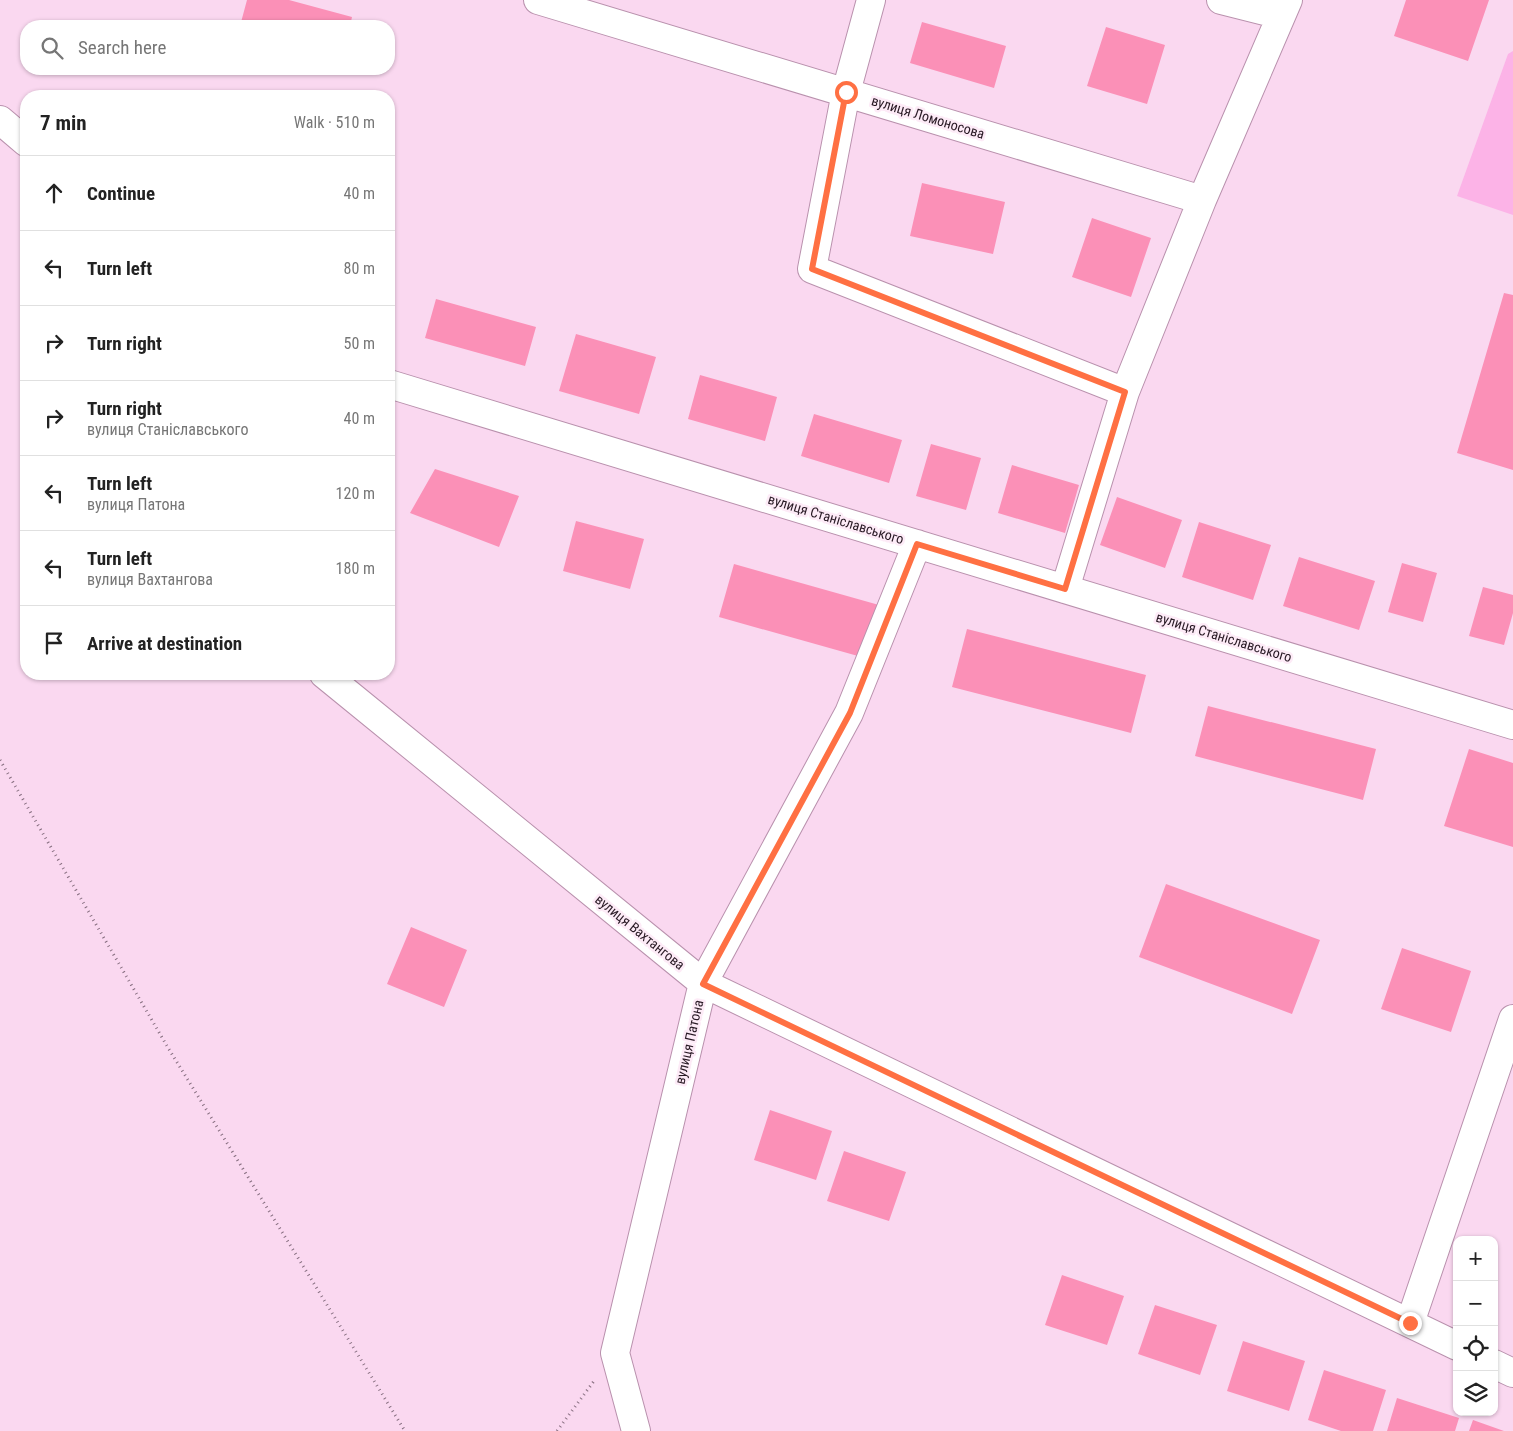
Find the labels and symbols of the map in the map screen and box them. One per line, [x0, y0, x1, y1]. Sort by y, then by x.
route start [835, 81, 858, 104]
street label: вулиця Ломоносова [870, 92, 986, 142]
street label: вулиця Станіславського [766, 491, 906, 547]
street label: вулиця Станіславського [1154, 609, 1294, 665]
street label: вулиця Вахтангова [592, 891, 688, 973]
street label: вулиця Патона [672, 998, 706, 1086]
route end [1399, 1312, 1422, 1335]

